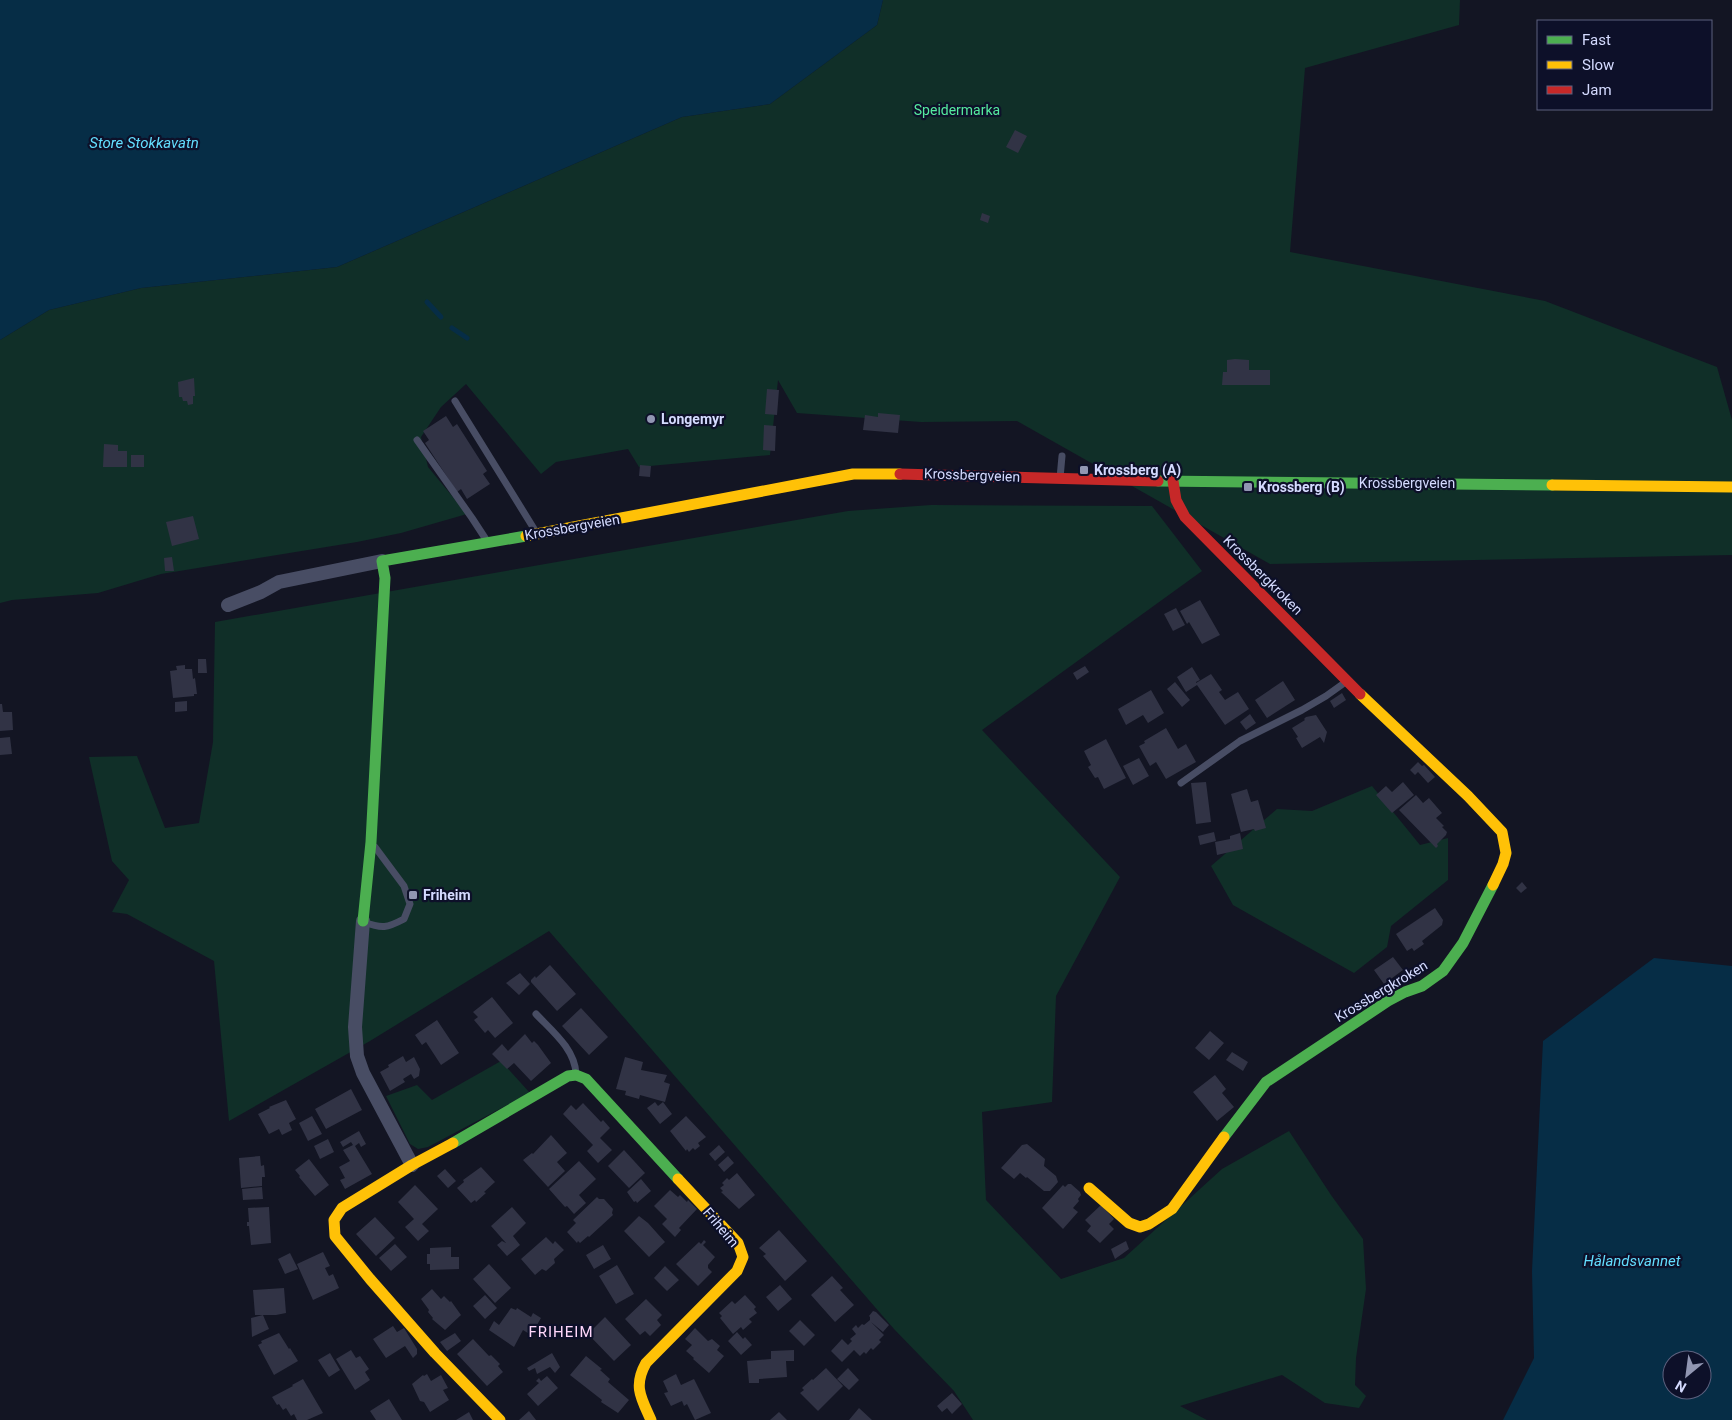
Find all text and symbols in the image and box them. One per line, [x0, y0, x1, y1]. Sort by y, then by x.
legend [1537, 20, 1712, 110]
text: Fast [1582, 31, 1611, 49]
text: Slow [1582, 56, 1614, 74]
text: Jam [1582, 81, 1612, 99]
park label: Speidermarka [914, 102, 1000, 118]
water label: Store Stokkavatn [89, 134, 199, 152]
place label: Longemyr [661, 411, 724, 427]
marker: Longemyr [645, 413, 657, 425]
place label: Krossberg (A) [1094, 462, 1181, 479]
marker: Krossberg (A) [1078, 464, 1090, 476]
street label: Krossbergveien [924, 465, 1020, 485]
street label: Krossbergveien [1359, 475, 1455, 491]
place label: Krossberg (B) [1258, 479, 1345, 496]
marker: Krossberg (B) [1242, 481, 1254, 493]
street label: Krossbergveien [523, 511, 621, 543]
street label: Krossbergkroken [1220, 532, 1306, 618]
place label: Friheim [423, 887, 471, 903]
marker: Friheim [407, 889, 419, 901]
street label: Krossbergkroken [1332, 957, 1430, 1025]
street label: Friheim [700, 1204, 742, 1250]
water label: Hålandsvannet [1584, 1252, 1681, 1270]
district label: FRIHEIM [528, 1323, 594, 1341]
north arrow [1662, 1350, 1712, 1400]
text: N [1672, 1377, 1689, 1396]

